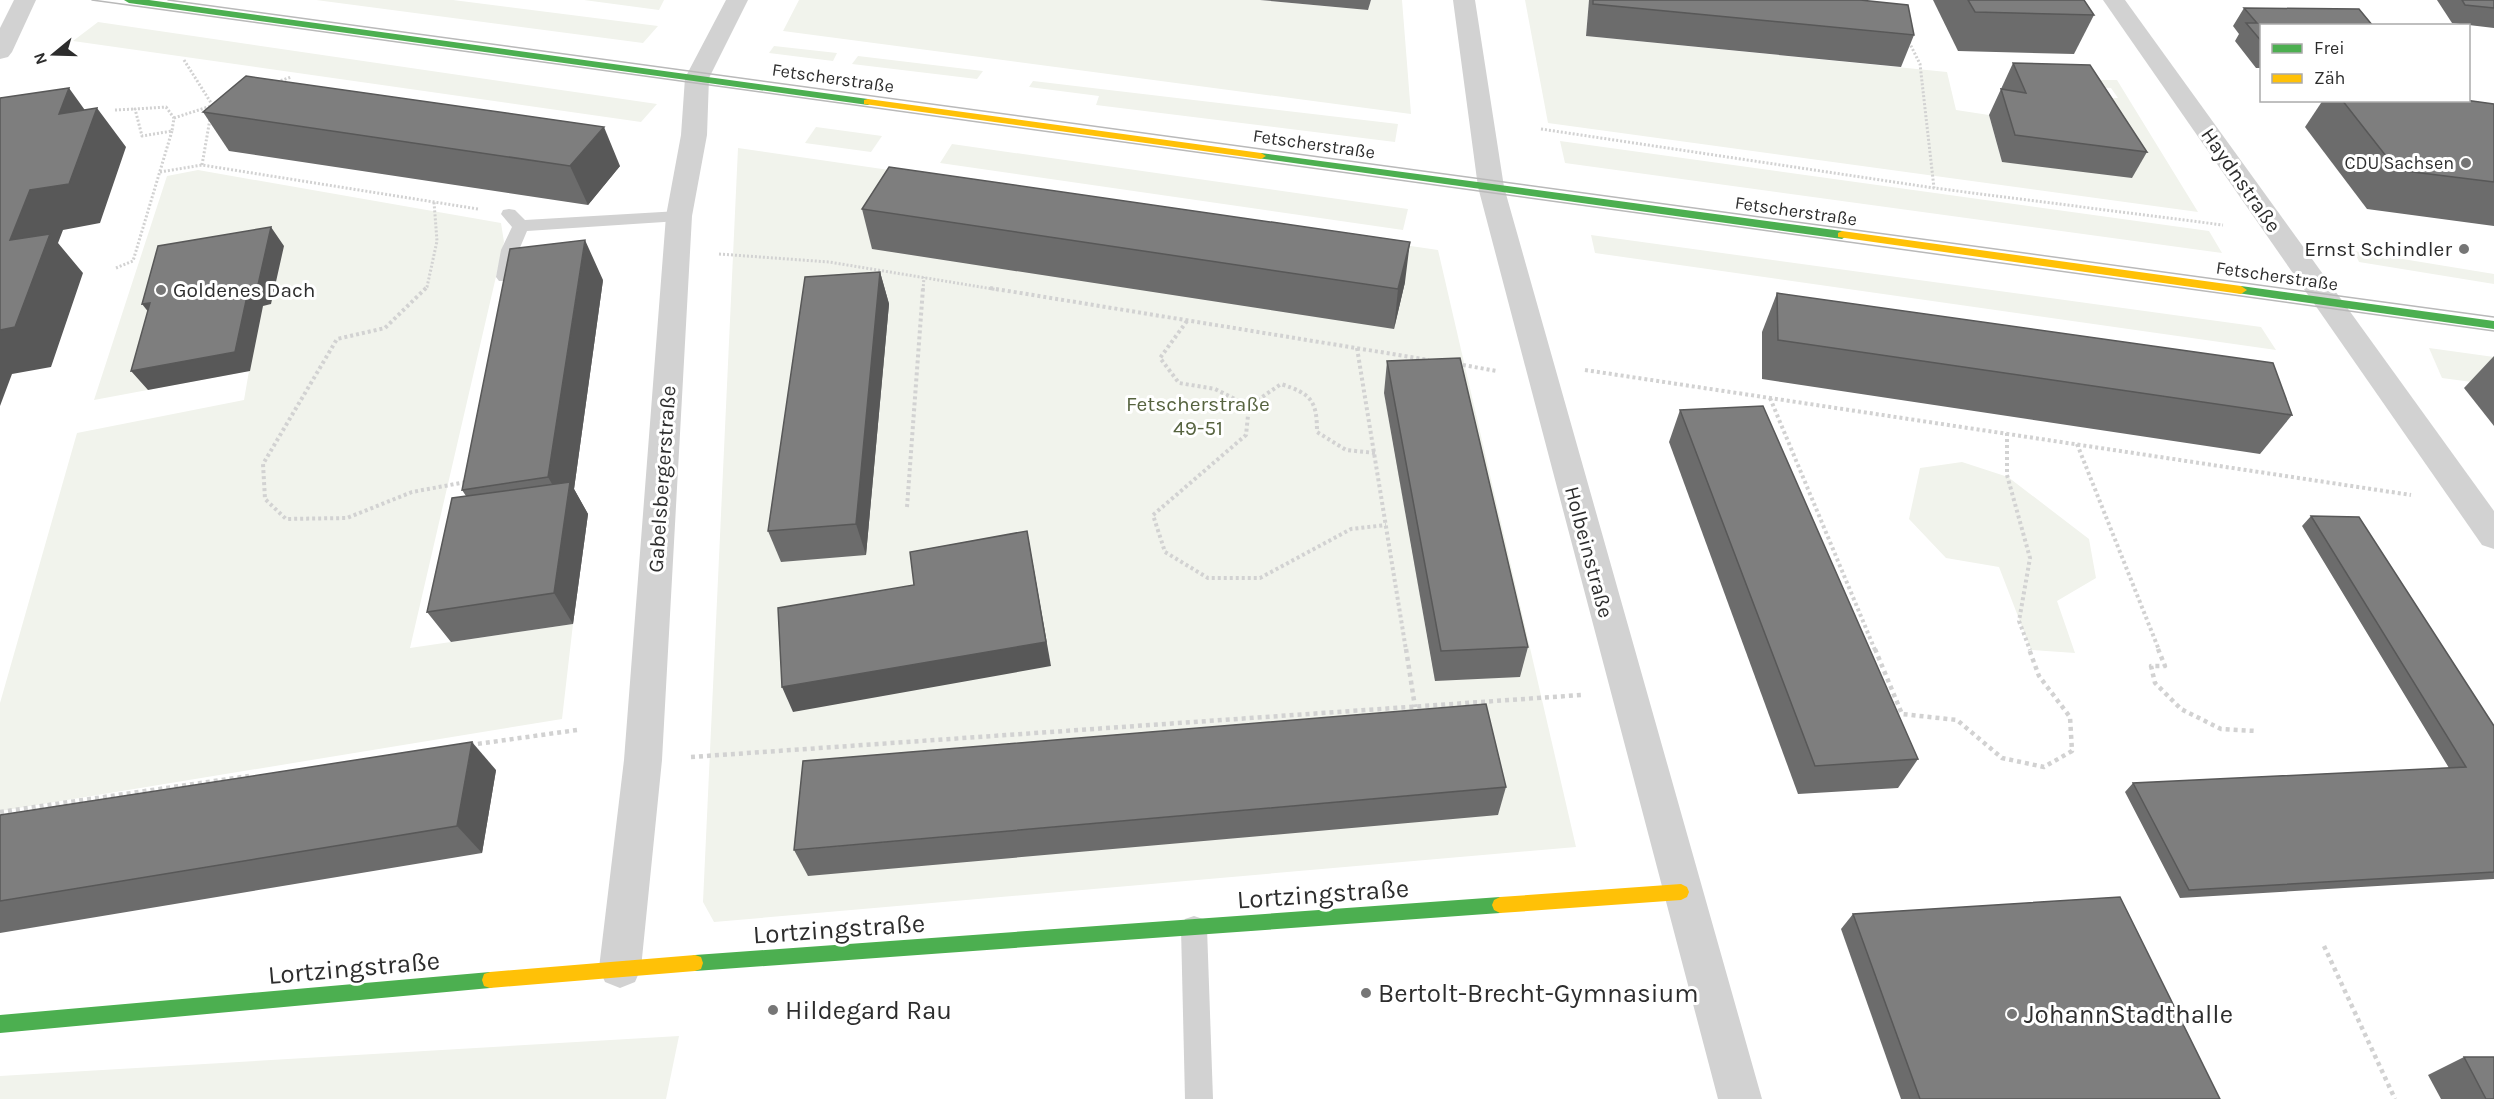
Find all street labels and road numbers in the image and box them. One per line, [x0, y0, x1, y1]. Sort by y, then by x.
street label: Fetscherstraße [770, 59, 896, 97]
street label: Haydnstraße [2196, 123, 2286, 237]
street label: Fetscherstraße [1251, 125, 1377, 163]
street label: Fetscherstraße [1733, 192, 1859, 230]
street label: Fetscherstraße [2214, 257, 2340, 295]
street label: Gabelsbergerstraße [643, 385, 681, 573]
street label: Holbeinstraße [1560, 484, 1618, 620]
street label: Lortzingstraße [1236, 873, 1410, 915]
street label: Lortzingstraße [752, 908, 926, 950]
street label: Lortzingstraße [267, 945, 441, 991]

